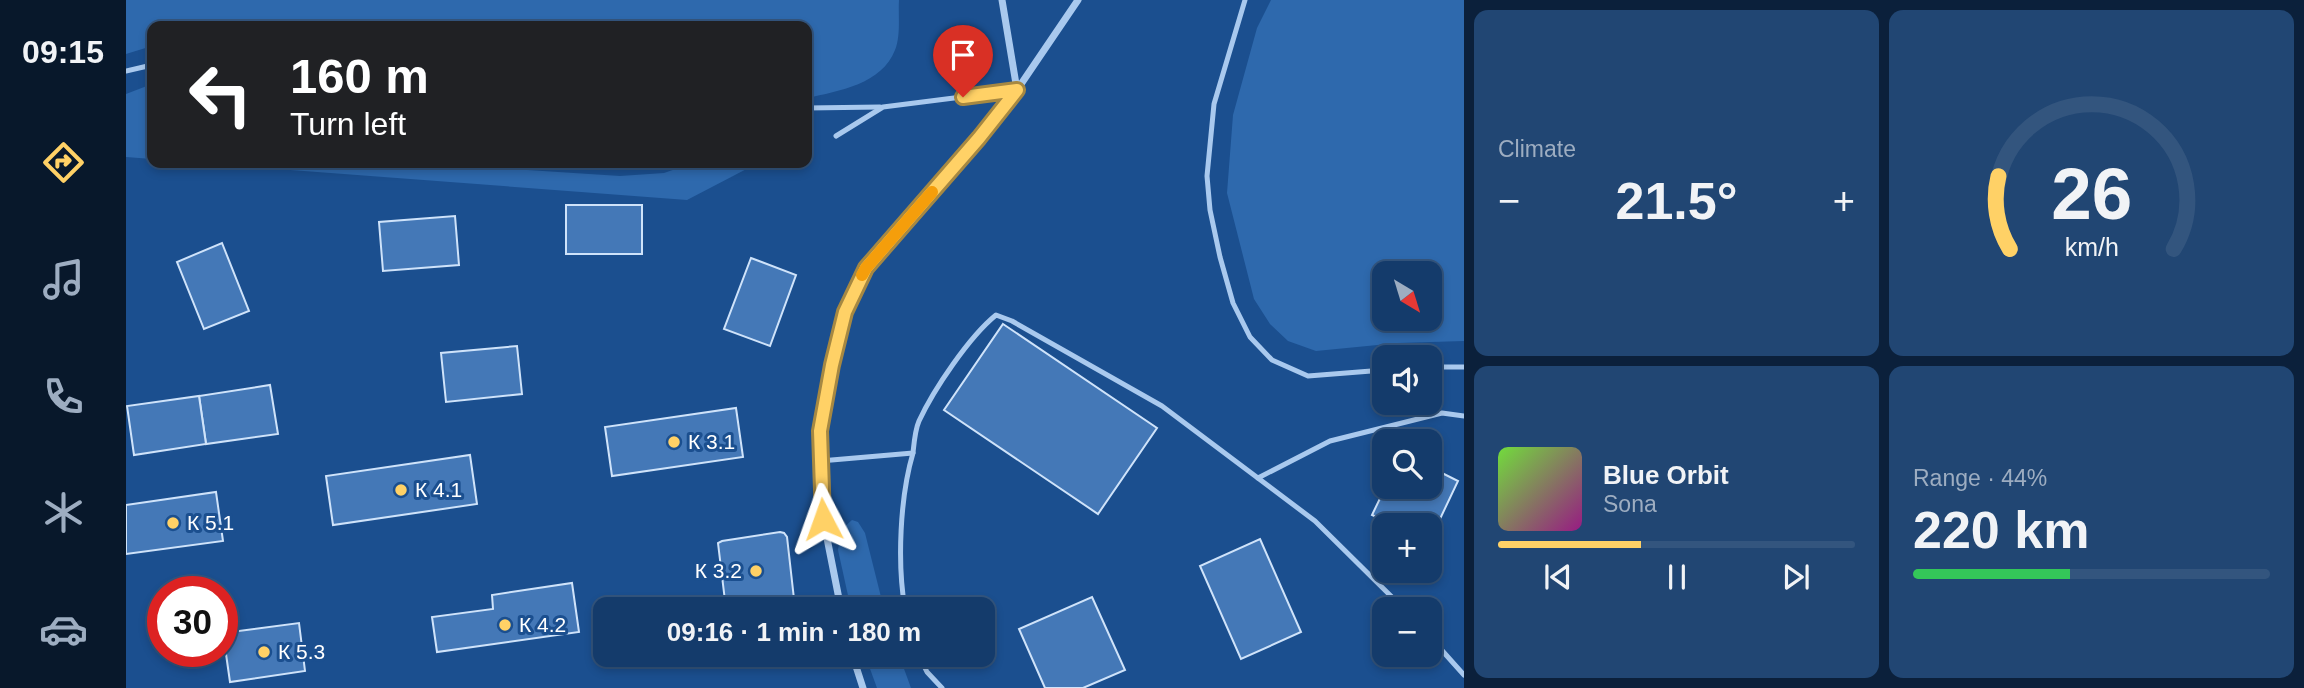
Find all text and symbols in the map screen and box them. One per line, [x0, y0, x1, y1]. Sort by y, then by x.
pin [933, 25, 993, 97]
text: 09:15 [22, 34, 104, 70]
icon: arrive [944, 36, 982, 74]
icon: left [175, 49, 266, 140]
text: 160 m [290, 49, 429, 103]
text: Turn left [290, 106, 406, 142]
text: Climate [1498, 136, 1576, 162]
icon: directions [39, 138, 88, 187]
text: 26 [2051, 153, 2132, 234]
text: 21.5° [1615, 172, 1738, 230]
text: − [1498, 180, 1520, 222]
text: + [1833, 180, 1855, 222]
text: km/h [2064, 233, 2119, 261]
icon: music [39, 255, 88, 304]
north arrow [1372, 261, 1442, 331]
map controls [1372, 261, 1442, 667]
button: sound [1372, 345, 1442, 415]
icon: phone [39, 372, 88, 421]
button: search [1372, 429, 1442, 499]
place label: К 3.1 [688, 430, 735, 453]
marker: К 3.1 [666, 434, 682, 450]
text: Blue Orbit [1603, 460, 1729, 490]
text: Range · 44% [1913, 465, 2047, 491]
place label: К 4.1 [415, 478, 462, 501]
marker: К 4.1 [393, 482, 409, 498]
position arrow [786, 482, 860, 556]
icon: climate [39, 488, 88, 537]
text: Sona [1603, 491, 1657, 517]
text: 220 km [1913, 501, 2089, 559]
place label: К 5.1 [187, 511, 234, 534]
button: + [1372, 513, 1442, 583]
marker: К 5.1 [165, 515, 181, 531]
icon: previous [1539, 558, 1577, 596]
icon: pause [1658, 558, 1696, 596]
icon: next [1777, 558, 1815, 596]
place label: К 3.2 [695, 559, 742, 582]
marker: К 3.2 [748, 563, 764, 579]
speed limit sign: 30 [147, 576, 238, 667]
button: − [1372, 597, 1442, 667]
icon: car [39, 605, 88, 654]
place label: К 4.2 [519, 613, 566, 636]
marker: К 4.2 [497, 617, 513, 633]
text: 09:16 · 1 min · 180 m [667, 617, 921, 647]
place label: К 5.3 [278, 640, 325, 663]
marker: К 5.3 [256, 644, 272, 660]

